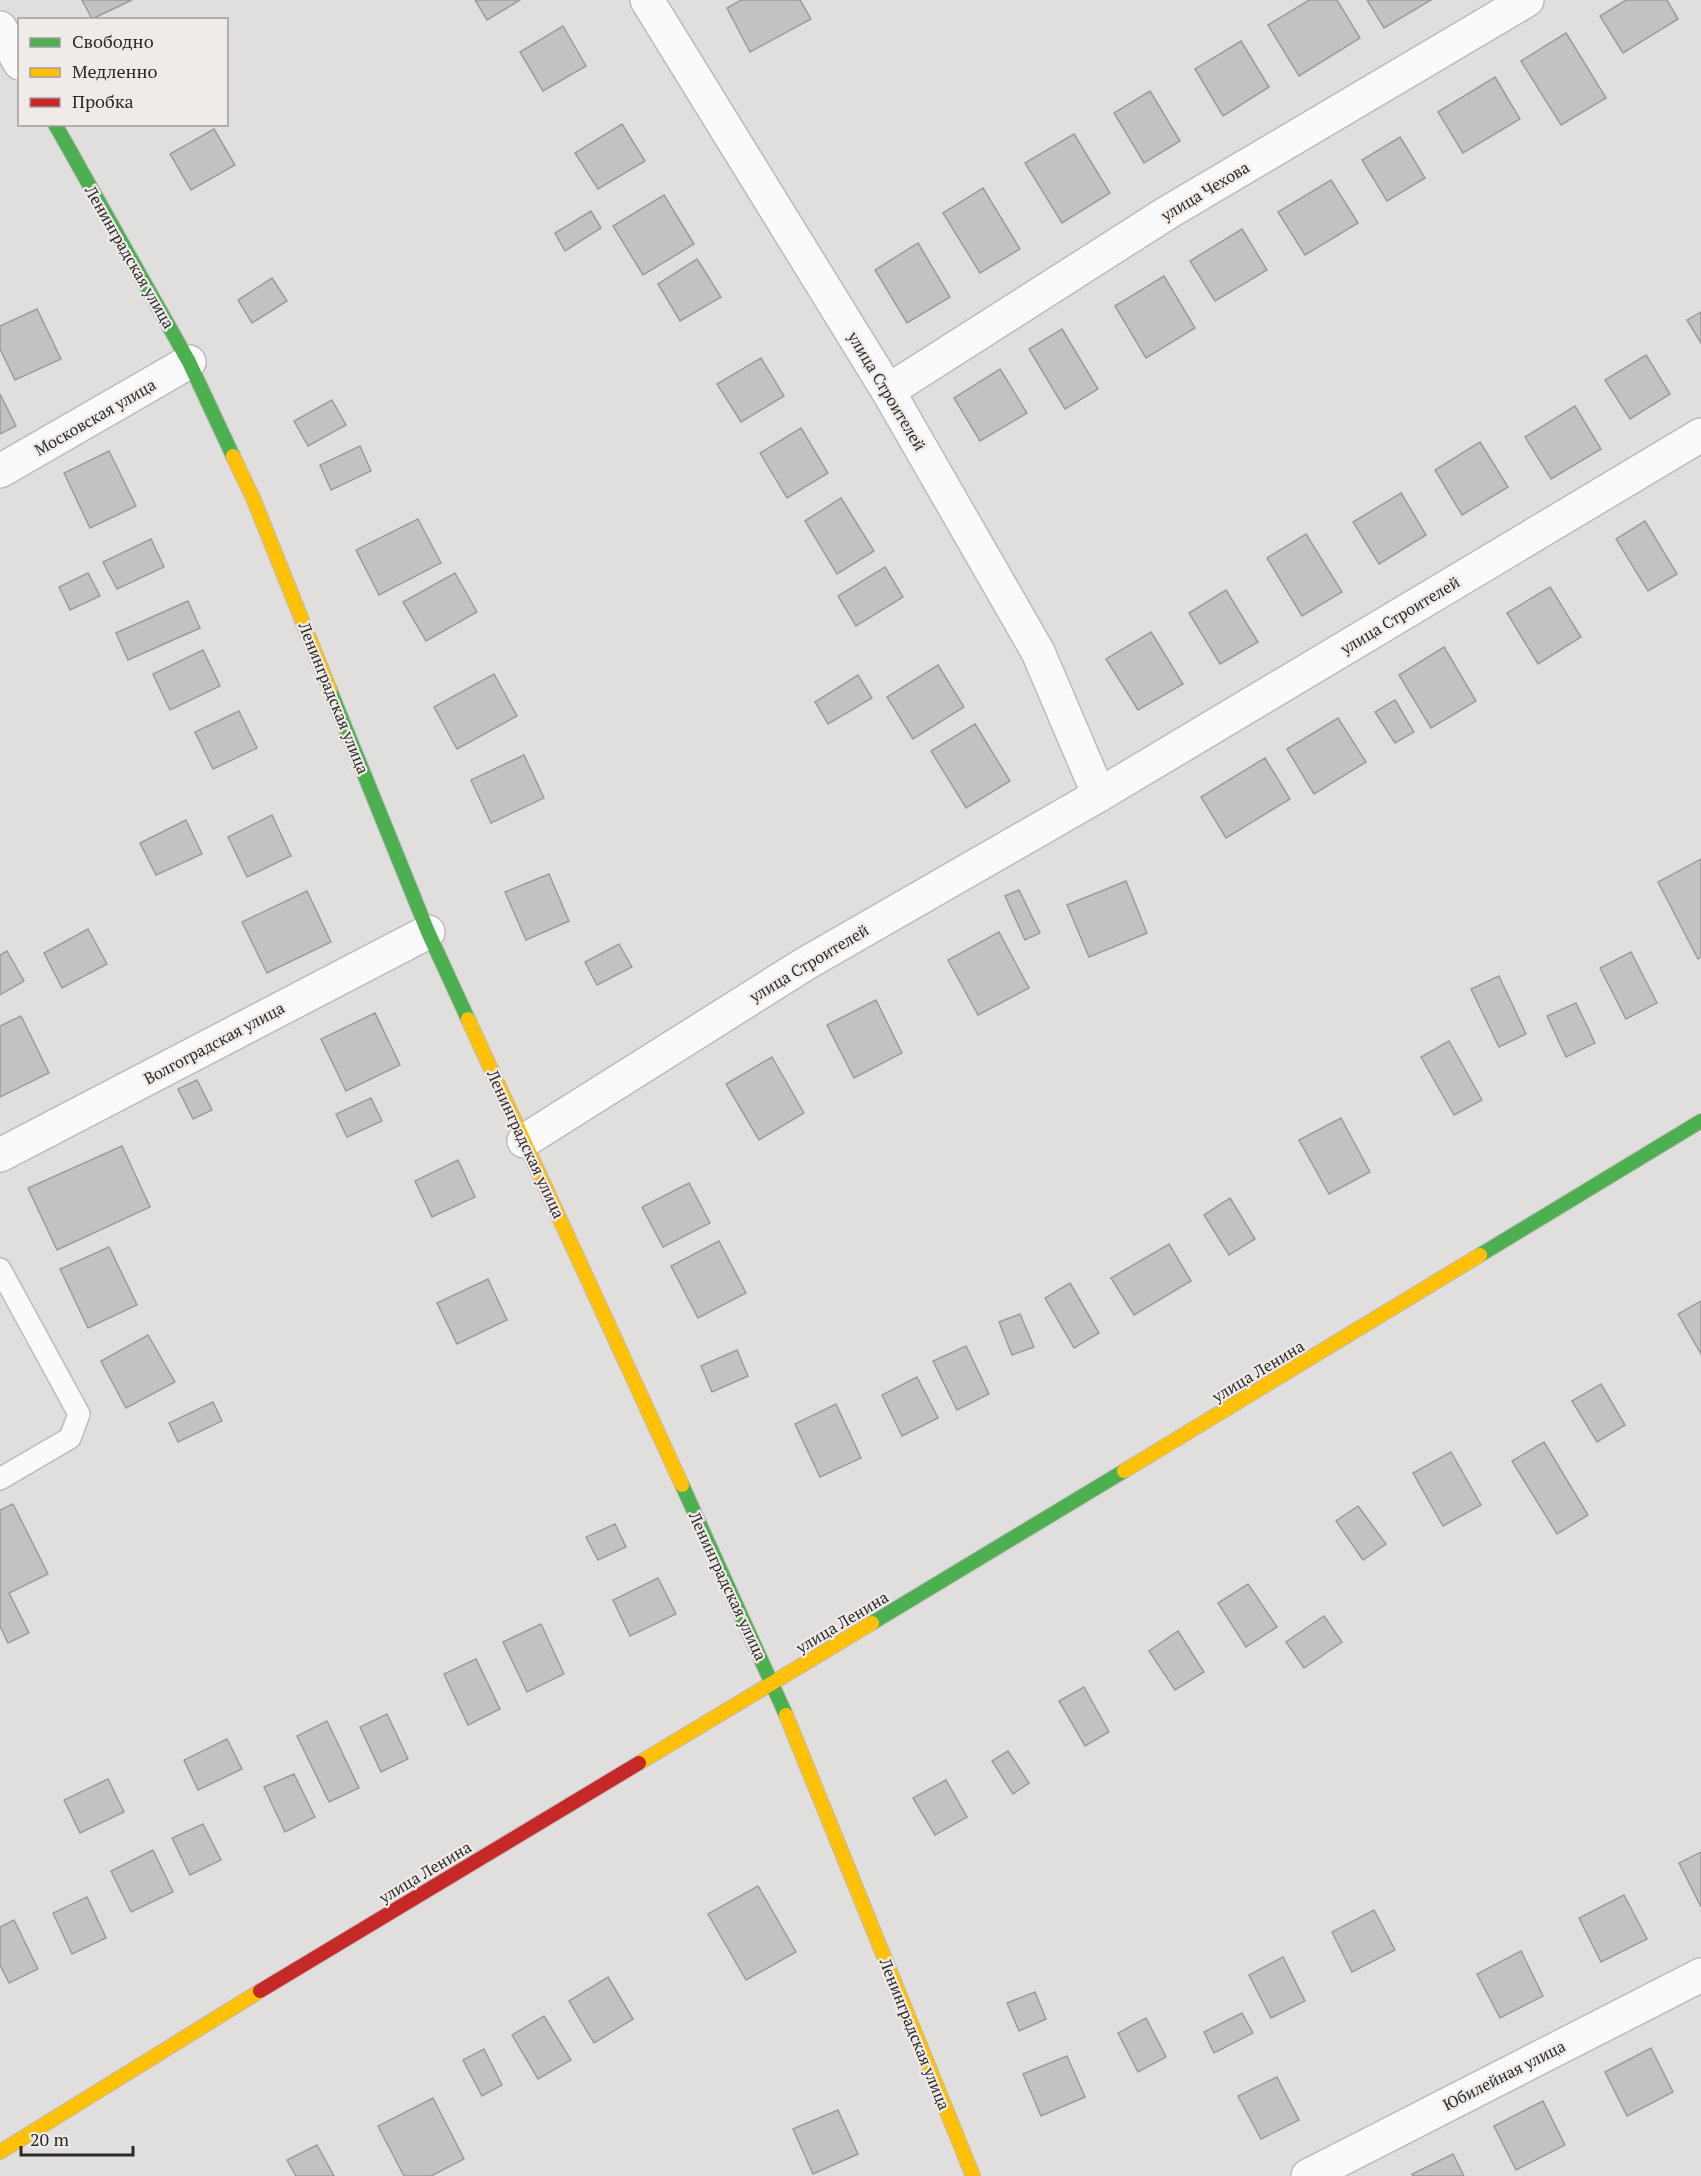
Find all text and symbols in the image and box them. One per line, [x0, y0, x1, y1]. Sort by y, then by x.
legend [18, 18, 228, 126]
text: Свободно [72, 29, 154, 53]
text: Медленно [72, 59, 158, 83]
text: Пробка [72, 89, 134, 113]
street label: улица Чехова [1156, 156, 1253, 227]
street label: Ленинградская улица [80, 181, 180, 333]
street label: улица Строителей [842, 326, 931, 455]
street label: Московская улица [30, 373, 160, 461]
street label: улица Строителей [1335, 571, 1464, 660]
street label: Ленинградская улица [293, 618, 374, 777]
street label: улица Строителей [744, 919, 873, 1008]
street label: Волгоградская улица [140, 997, 288, 1089]
street label: Ленинградская улица [481, 1065, 570, 1222]
street label: улица Ленина [1207, 1335, 1308, 1408]
street label: Ленинградская улица [683, 1507, 772, 1664]
street label: улица Ленина [791, 1586, 892, 1659]
street label: улица Ленина [374, 1836, 475, 1909]
street label: Ленинградская улица [874, 1954, 955, 2113]
street label: Юбилейная улица [1439, 2035, 1569, 2115]
scale bar [21, 2119, 134, 2157]
text: 20 m [30, 2127, 70, 2151]

